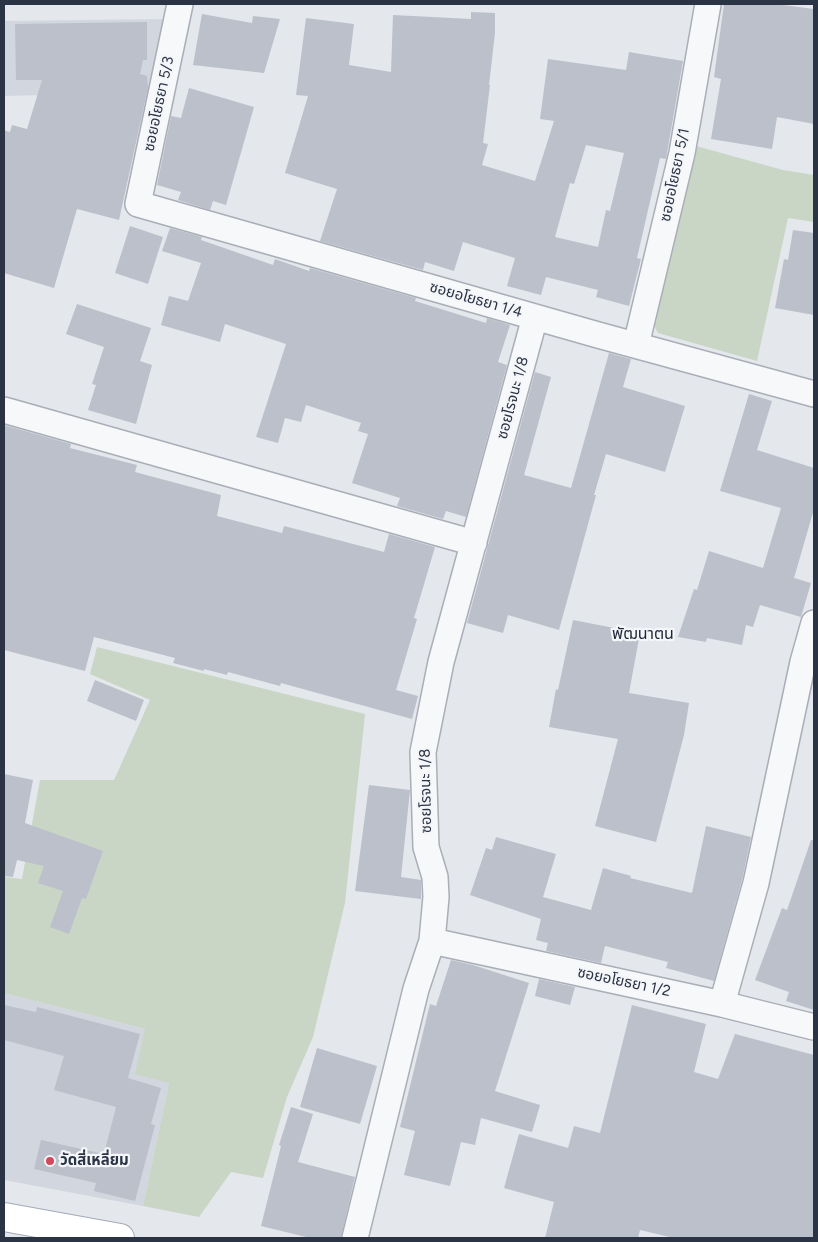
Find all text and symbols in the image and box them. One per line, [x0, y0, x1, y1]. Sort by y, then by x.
street label: ซอยอโยธยา 5/3 [140, 55, 178, 153]
street label: ซอยอโยธยา 5/1 [656, 127, 694, 223]
street label: ซอยอโยธยา 1/4 [427, 278, 525, 322]
street label: ซอยโรจนะ 1/8 [493, 355, 533, 441]
district label: พัฒนาตน [612, 624, 674, 644]
street label: ซอยโรจนะ 1/8 [416, 748, 436, 834]
street label: ซอยอโยธยา 1/2 [576, 963, 672, 1001]
place label: วัดสี่เหลี่ยม [60, 1152, 129, 1170]
marker: วัดสี่เหลี่ยม [44, 1155, 56, 1167]

